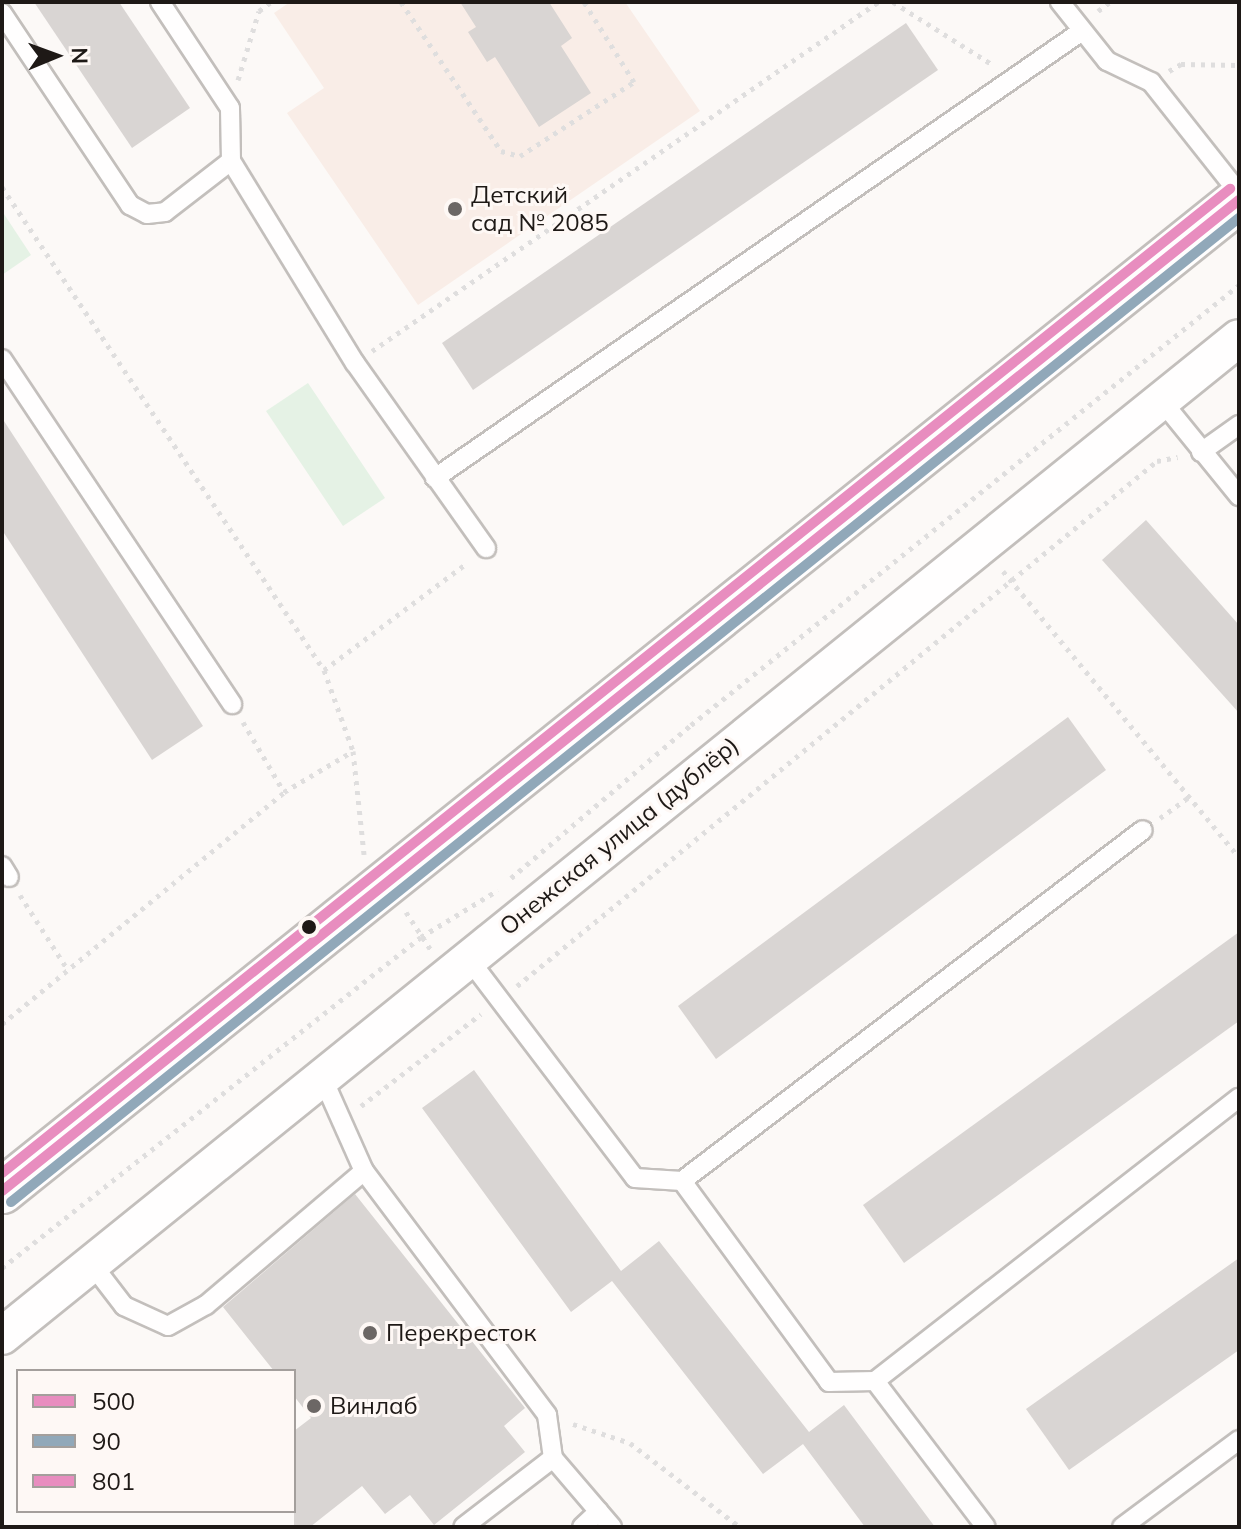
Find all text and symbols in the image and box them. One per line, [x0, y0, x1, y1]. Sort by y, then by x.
north arrow [16, 16, 96, 96]
text: N [66, 47, 94, 64]
place label: Детский сад № 2085 [471, 181, 609, 237]
marker: Детский сад № 2085 [446, 200, 464, 218]
street label: Онежская улица (дублёр) [494, 731, 744, 941]
unlabelled marker [301, 919, 317, 935]
place label: Перекресток [386, 1319, 536, 1347]
marker: Перекресток [361, 1324, 379, 1342]
legend [16, 1369, 296, 1513]
text: 500 [92, 1386, 135, 1416]
place label: Винлаб [330, 1392, 418, 1420]
marker: Винлаб [305, 1397, 323, 1415]
text: 90 [92, 1426, 121, 1456]
text: 801 [92, 1466, 135, 1496]

